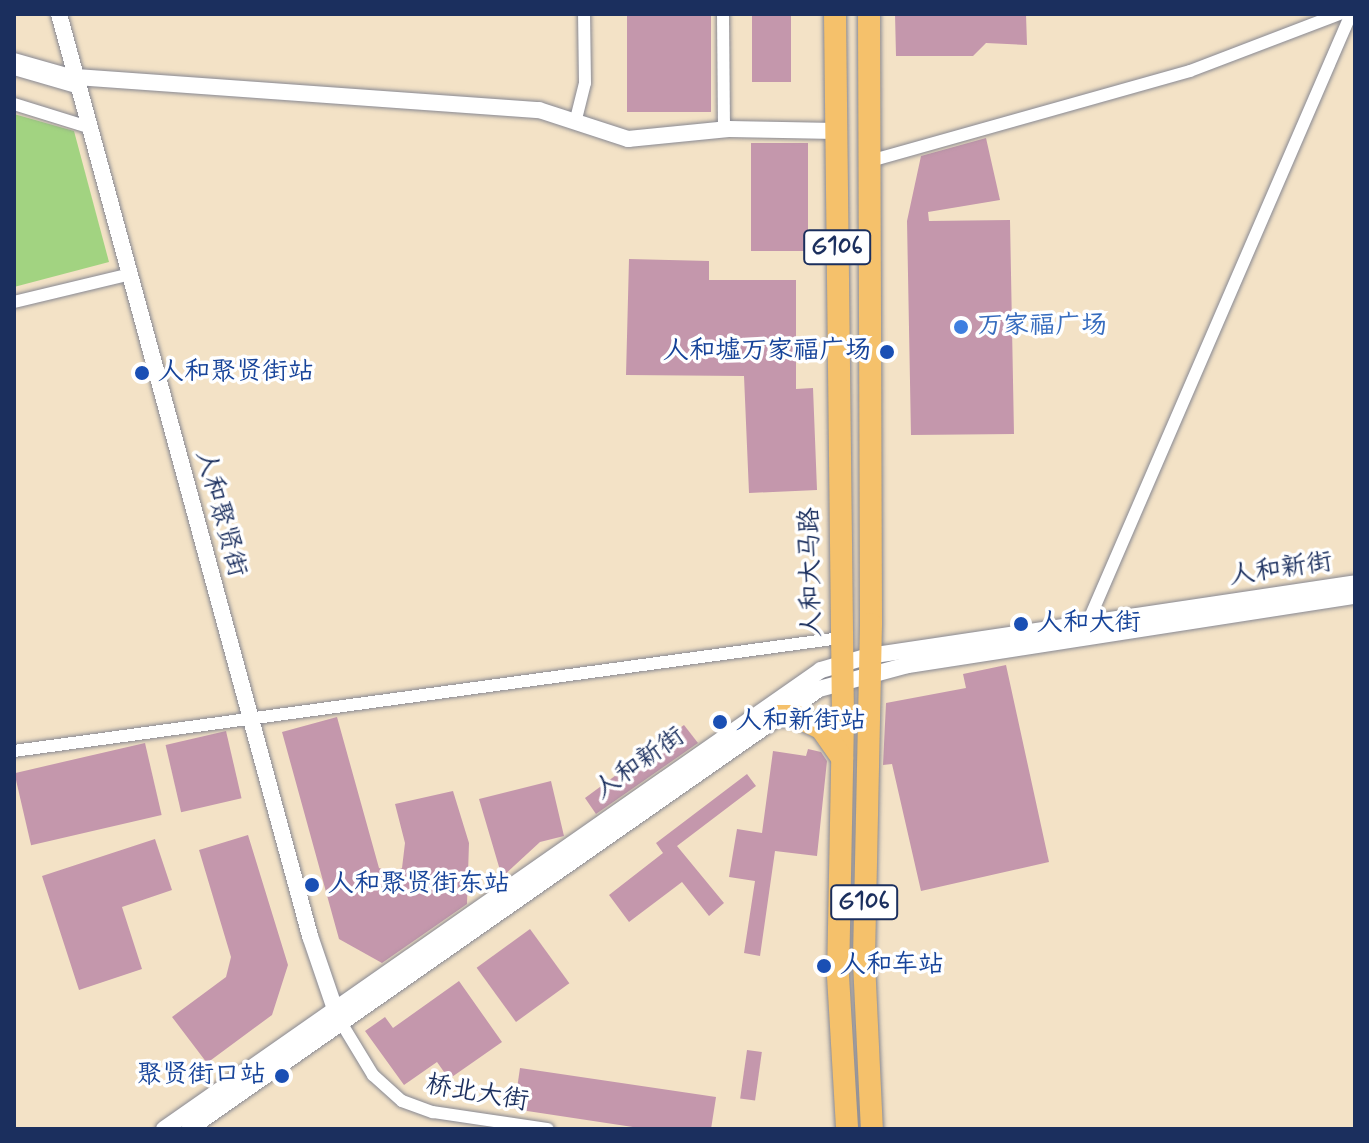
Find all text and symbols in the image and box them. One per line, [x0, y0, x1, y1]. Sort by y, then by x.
road number: G106 [803, 227, 871, 267]
place label: 万家福广场 [977, 311, 1107, 343]
marker: 万家福广场 [952, 318, 970, 336]
place label: 人和墟万家福广场 [663, 336, 871, 368]
marker: 人和墟万家福广场 [878, 343, 896, 361]
place label: 人和聚贤街站 [158, 357, 314, 389]
marker: 人和聚贤街站 [133, 364, 151, 382]
street label: 人和聚贤街 [188, 447, 252, 581]
street label: 人和大马路 [795, 507, 829, 637]
street label: 人和新街 [1227, 547, 1335, 593]
place label: 人和大街 [1037, 608, 1141, 640]
marker: 人和大街 [1012, 615, 1030, 633]
place label: 人和新街站 [736, 706, 866, 738]
marker: 人和新街站 [711, 713, 729, 731]
street label: 人和新街 [588, 721, 692, 807]
place label: 人和聚贤街东站 [328, 869, 510, 901]
marker: 人和聚贤街东站 [303, 876, 321, 894]
road number: G106 [830, 882, 898, 922]
place label: 人和车站 [840, 950, 944, 982]
marker: 人和车站 [815, 957, 833, 975]
place label: 聚贤街口站 [136, 1060, 266, 1092]
marker: 聚贤街口站 [273, 1067, 291, 1085]
street label: 桥北大街 [423, 1070, 531, 1118]

